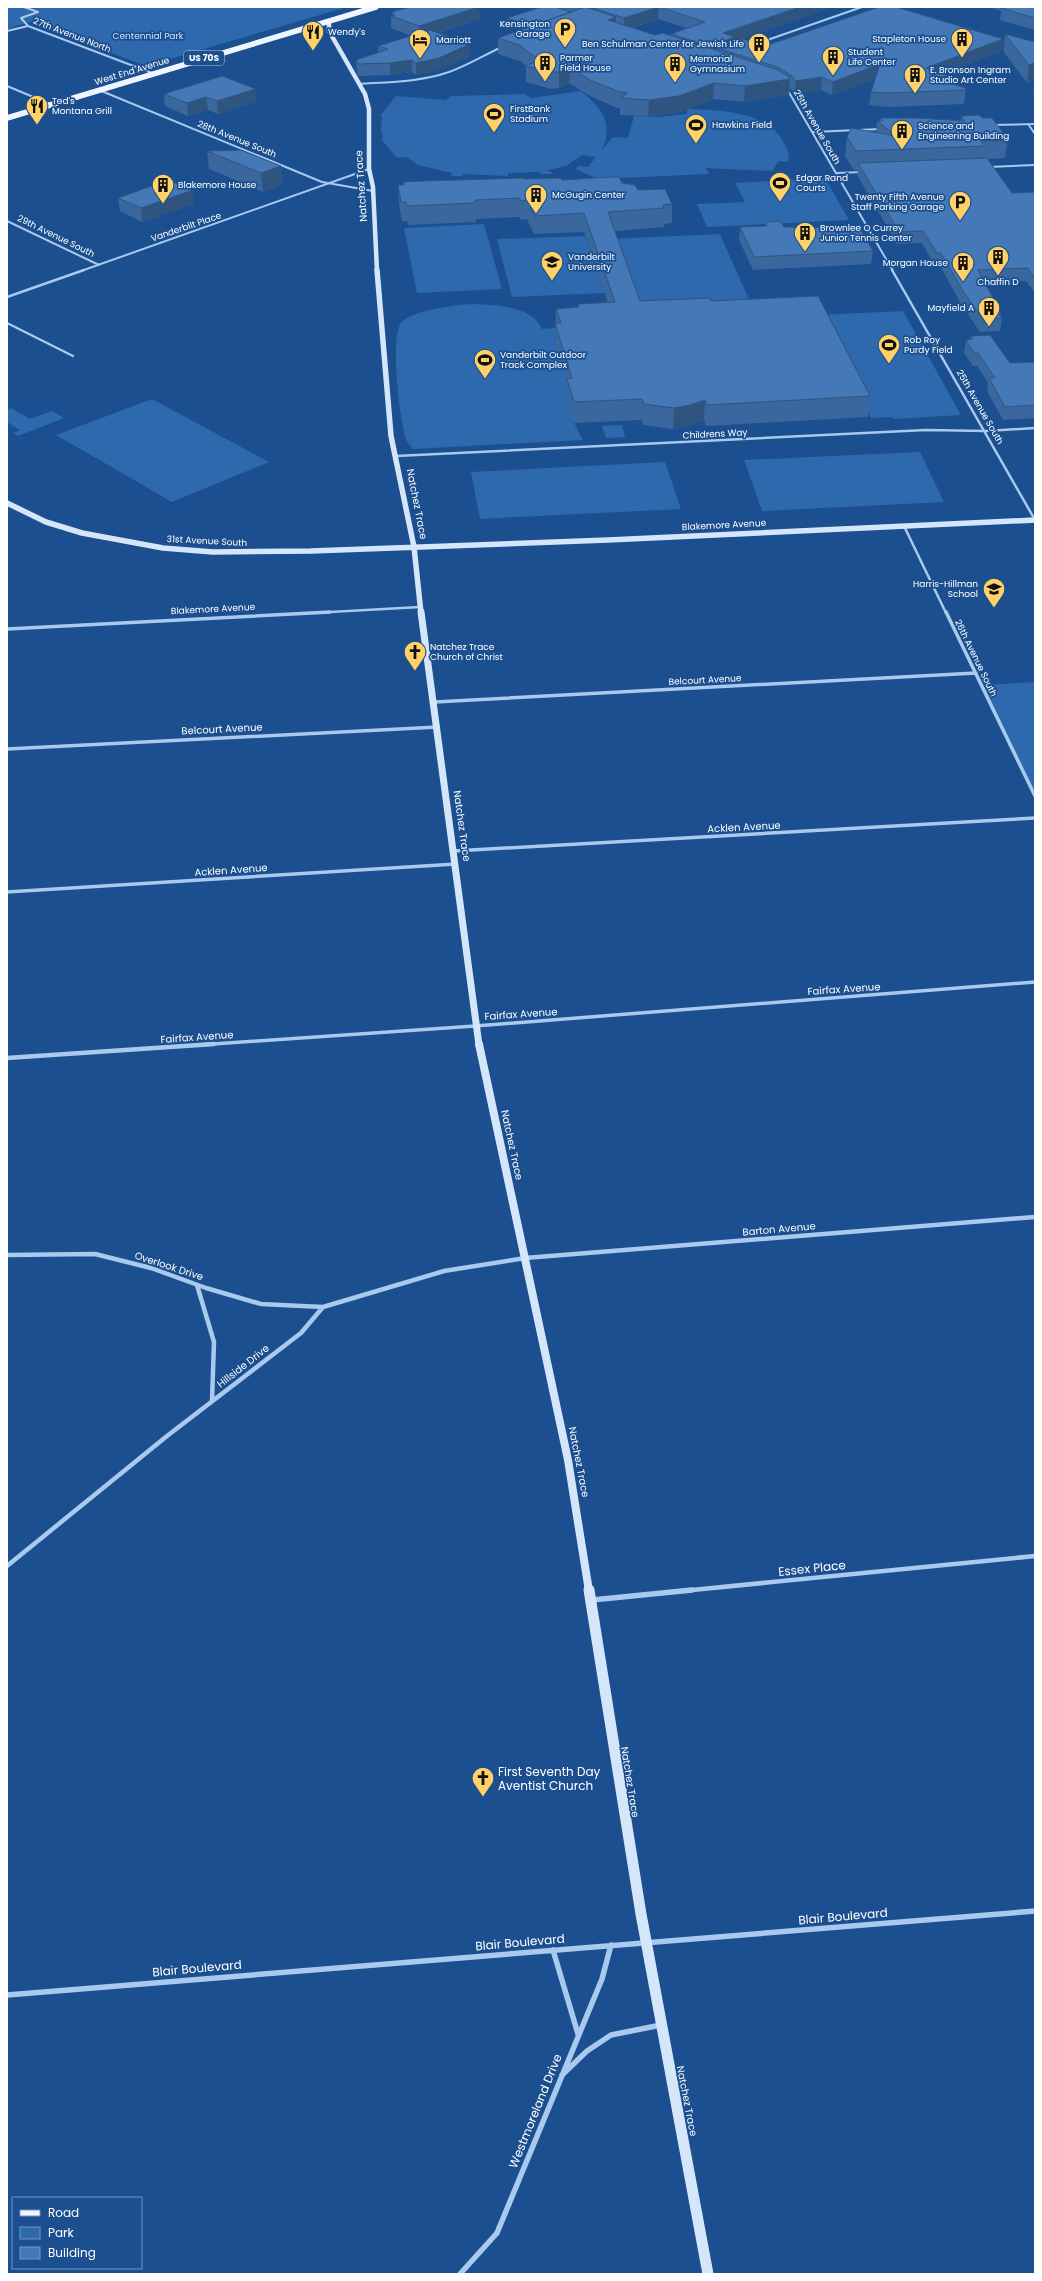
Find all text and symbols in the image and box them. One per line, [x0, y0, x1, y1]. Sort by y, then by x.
street label: 27th Avenue North [31, 15, 113, 55]
parking icon: Kensington Garage [552, 16, 578, 49]
place label: Kensington Garage [500, 18, 550, 40]
restaurant icon: Wendy's [300, 19, 326, 52]
place label: Wendy's [328, 26, 366, 38]
building icon: Stapleton House [949, 26, 975, 59]
hotel icon: Marriott [407, 27, 433, 60]
park label: Centennial Park [113, 30, 184, 42]
building icon: Ben Schulman Center for Jewish Life [746, 31, 772, 64]
place label: Stapleton House [872, 33, 946, 45]
place label: Marriott [436, 34, 471, 46]
place label: Ben Schulman Center for Jewish Life [582, 38, 744, 50]
building icon: Student Life Center [820, 44, 846, 77]
place label: Student Life Center [848, 46, 896, 68]
building icon: Parmer Field House [532, 50, 558, 83]
road number: US 70S [184, 51, 224, 65]
building icon: Memorial Gymnasium [662, 51, 688, 84]
place label: Parmer Field House [560, 52, 611, 74]
place label: Memorial Gymnasium [690, 53, 745, 75]
street label: West End Avenue [93, 54, 171, 88]
building icon: E. Bronson Ingram Studio Art Center [902, 62, 928, 95]
place label: E. Bronson Ingram Studio Art Center [930, 64, 1011, 86]
street label: 25th Avenue South [791, 87, 843, 167]
restaurant icon: Ted's Montana Grill [24, 93, 50, 126]
place label: Ted's Montana Grill [52, 95, 112, 117]
sports icon: FirstBank Stadium [481, 101, 507, 134]
place label: FirstBank Stadium [510, 103, 550, 125]
sports icon: Hawkins Field [683, 112, 709, 145]
street label: 28th Avenue South [196, 118, 279, 160]
building icon: Science and Engineering Building [889, 118, 915, 151]
place label: Hawkins Field [712, 119, 772, 131]
place label: Science and Engineering Building [918, 120, 1009, 142]
street label: Natchez Trace [351, 150, 371, 222]
sports icon: Edgar Rand Courts [767, 170, 793, 203]
building icon: Blakemore House [150, 172, 176, 205]
place label: Edgar Rand Courts [796, 172, 848, 194]
place label: Blakemore House [178, 179, 257, 191]
building icon: McGugin Center [523, 182, 549, 215]
place label: McGugin Center [552, 189, 626, 201]
parking icon: Twenty Fifth Avenue Staff Parking Garage [947, 189, 973, 222]
place label: Twenty Fifth Avenue Staff Parking Garage [851, 191, 944, 213]
street label: Vanderbilt Place [149, 209, 223, 245]
street label: 29th Avenue South [15, 212, 97, 260]
building icon: Brownlee O Currey Junior Tennis Center [792, 220, 818, 253]
place label: Brownlee O Currey Junior Tennis Center [820, 222, 912, 244]
building icon: Chaffin D [985, 244, 1011, 277]
school or university icon: Vanderbilt University [539, 249, 565, 282]
building icon: Morgan House [950, 250, 976, 283]
place label: Vanderbilt University [568, 251, 615, 273]
place label: Morgan House [883, 257, 948, 269]
place label: Chaffin D [977, 276, 1019, 288]
building icon: Mayfield A [976, 295, 1002, 328]
place label: Mayfield A [928, 302, 974, 314]
sports icon: Rob Roy Purdy Field [876, 332, 902, 365]
place label: Rob Roy Purdy Field [904, 334, 953, 356]
sports icon: Vanderbilt Outdoor Track Complex [472, 347, 498, 380]
place label: Vanderbilt Outdoor Track Complex [500, 349, 587, 371]
street label: 25th Avenue South [954, 367, 1006, 447]
street label: Childrens Way [682, 426, 748, 442]
street label: Natchez Trace [403, 467, 431, 541]
street label: Blakemore Avenue [682, 517, 767, 533]
street label: 31st Avenue South [166, 533, 248, 549]
school or university icon: Harris-Hillman School [981, 576, 1007, 609]
place label: Harris-Hillman School [913, 578, 978, 600]
street label: Blakemore Avenue [171, 601, 256, 617]
street label: 26th Avenue South [952, 617, 1000, 699]
church icon: Natchez Trace Church of Christ [402, 639, 428, 672]
place label: Natchez Trace Church of Christ [430, 641, 503, 663]
street label: Belcourt Avenue [668, 672, 742, 688]
street label: Belcourt Avenue [181, 719, 263, 739]
street label: Natchez Trace [450, 790, 474, 862]
street label: Acklen Avenue [707, 818, 781, 836]
street label: Acklen Avenue [194, 860, 268, 880]
street label: Fairfax Avenue [807, 979, 881, 999]
street label: Fairfax Avenue [484, 1004, 558, 1024]
street label: Fairfax Avenue [160, 1027, 234, 1047]
street label: Natchez Trace [497, 1108, 527, 1182]
street label: Barton Avenue [742, 1218, 816, 1240]
street label: Overlook Drive [133, 1248, 205, 1284]
street label: Hillside Drive [214, 1341, 272, 1391]
street label: Natchez Trace [565, 1425, 593, 1499]
street label: Essex Place [777, 1556, 847, 1580]
street label: Natchez Trace [617, 1746, 643, 1818]
place label: First Seventh Day Aventist Church [498, 1763, 600, 1794]
church icon: First Seventh Day Aventist Church [470, 1765, 496, 1798]
street label: Blair Boulevard [798, 1904, 888, 1928]
street label: Blair Boulevard [475, 1930, 565, 1954]
street label: Blair Boulevard [152, 1956, 242, 1980]
street label: Westmoreland Drive [504, 2051, 566, 2171]
street label: Natchez Trace [673, 2064, 701, 2138]
legend [12, 2197, 142, 2269]
text: Road [48, 2204, 79, 2221]
text: Park [48, 2224, 75, 2241]
text: Building [48, 2244, 96, 2261]

